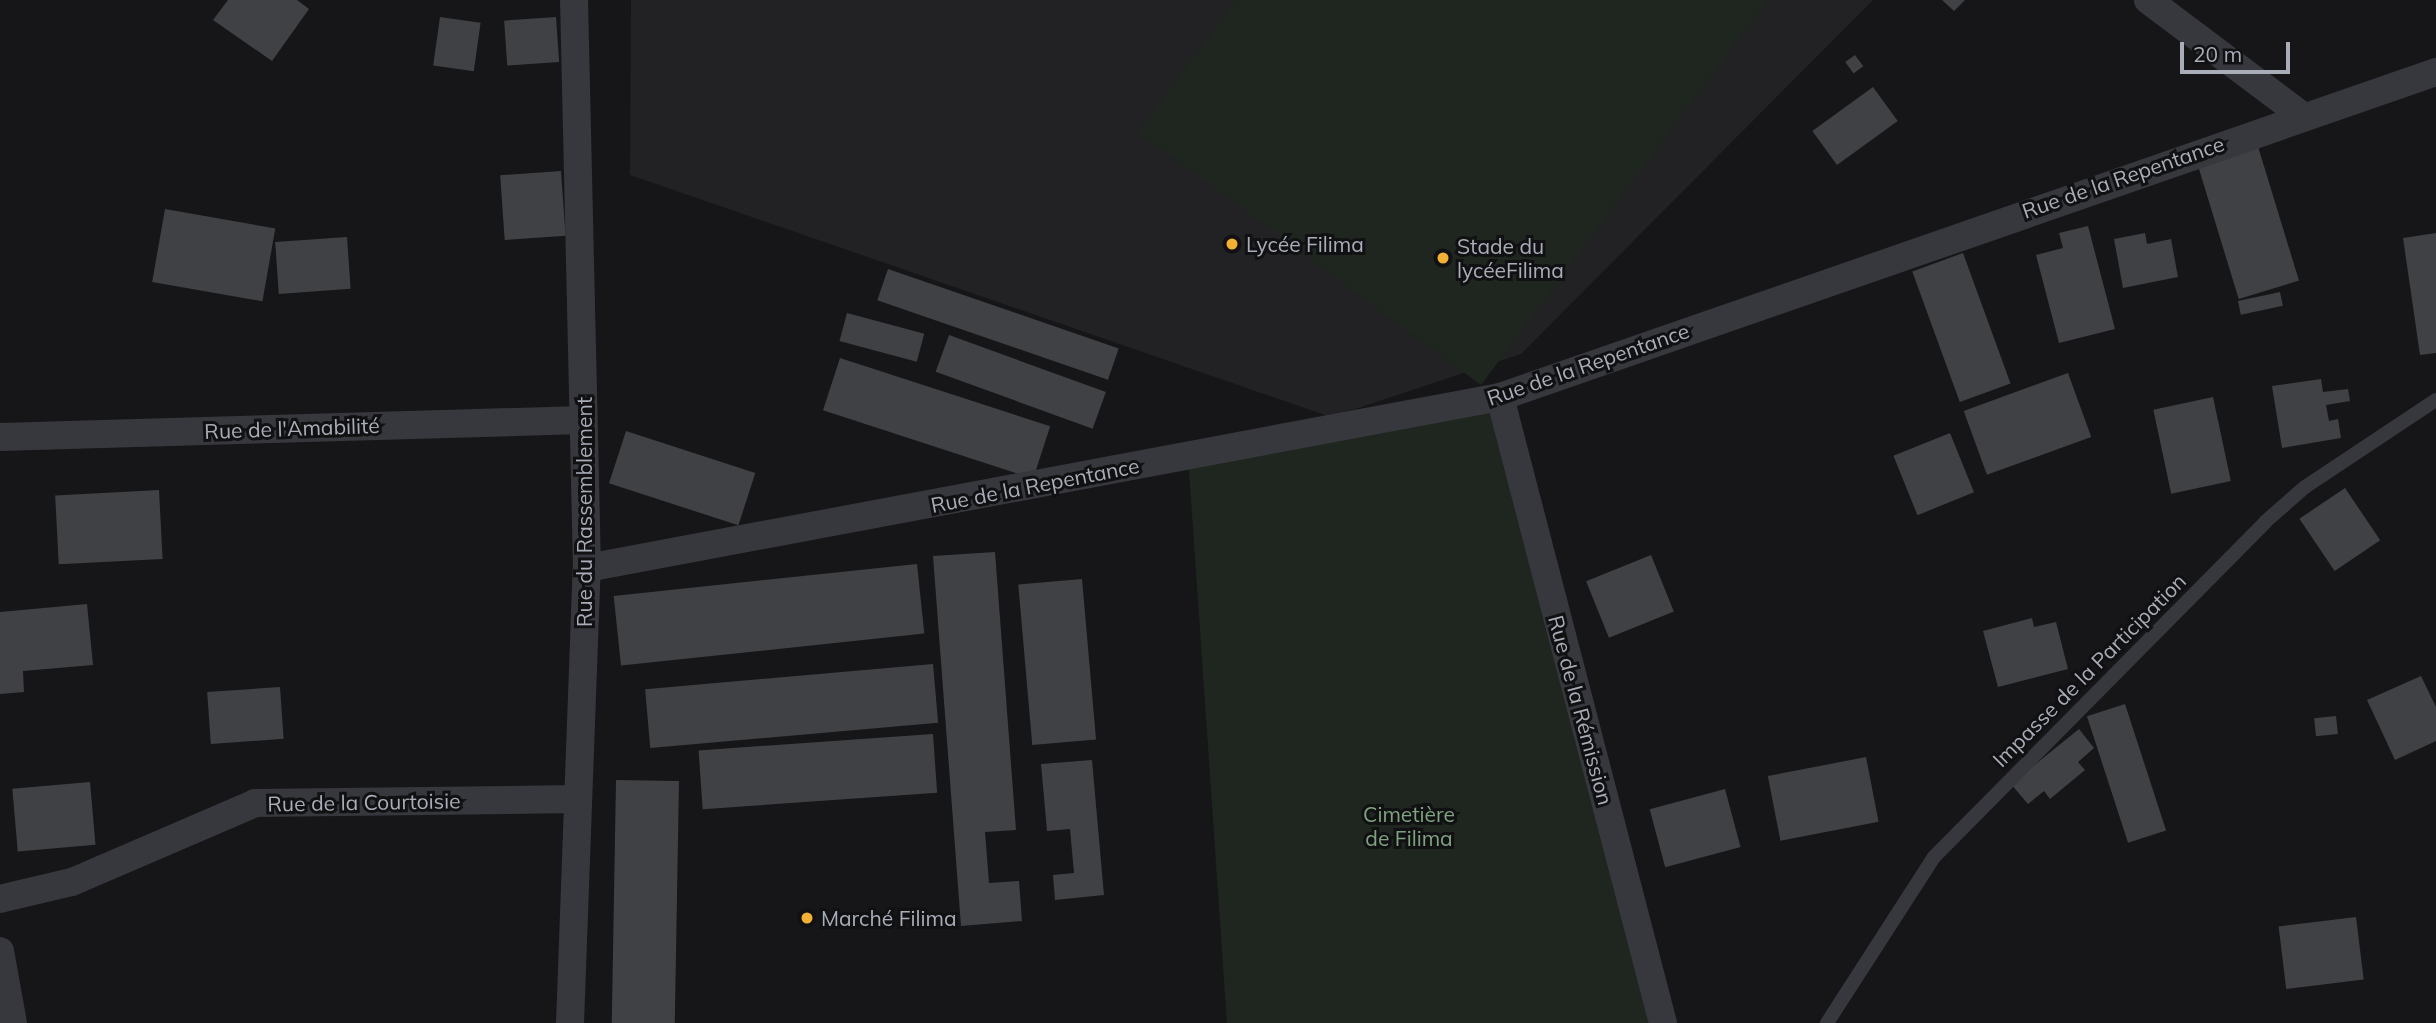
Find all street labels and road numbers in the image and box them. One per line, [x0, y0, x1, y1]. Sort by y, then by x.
street label: Rue de la Repentance [2019, 131, 2227, 223]
street label: Rue de la Repentance [1484, 318, 1692, 410]
street label: Rue du Rassemblement [571, 397, 597, 627]
street label: Rue de l'Amabilité [204, 412, 380, 444]
street label: Rue de la Repentance [929, 452, 1141, 518]
street label: Impasse de la Participation [1987, 568, 2191, 772]
street label: Rue de la Rémission [1544, 612, 1618, 808]
street label: Rue de la Courtoisie [267, 788, 461, 816]

